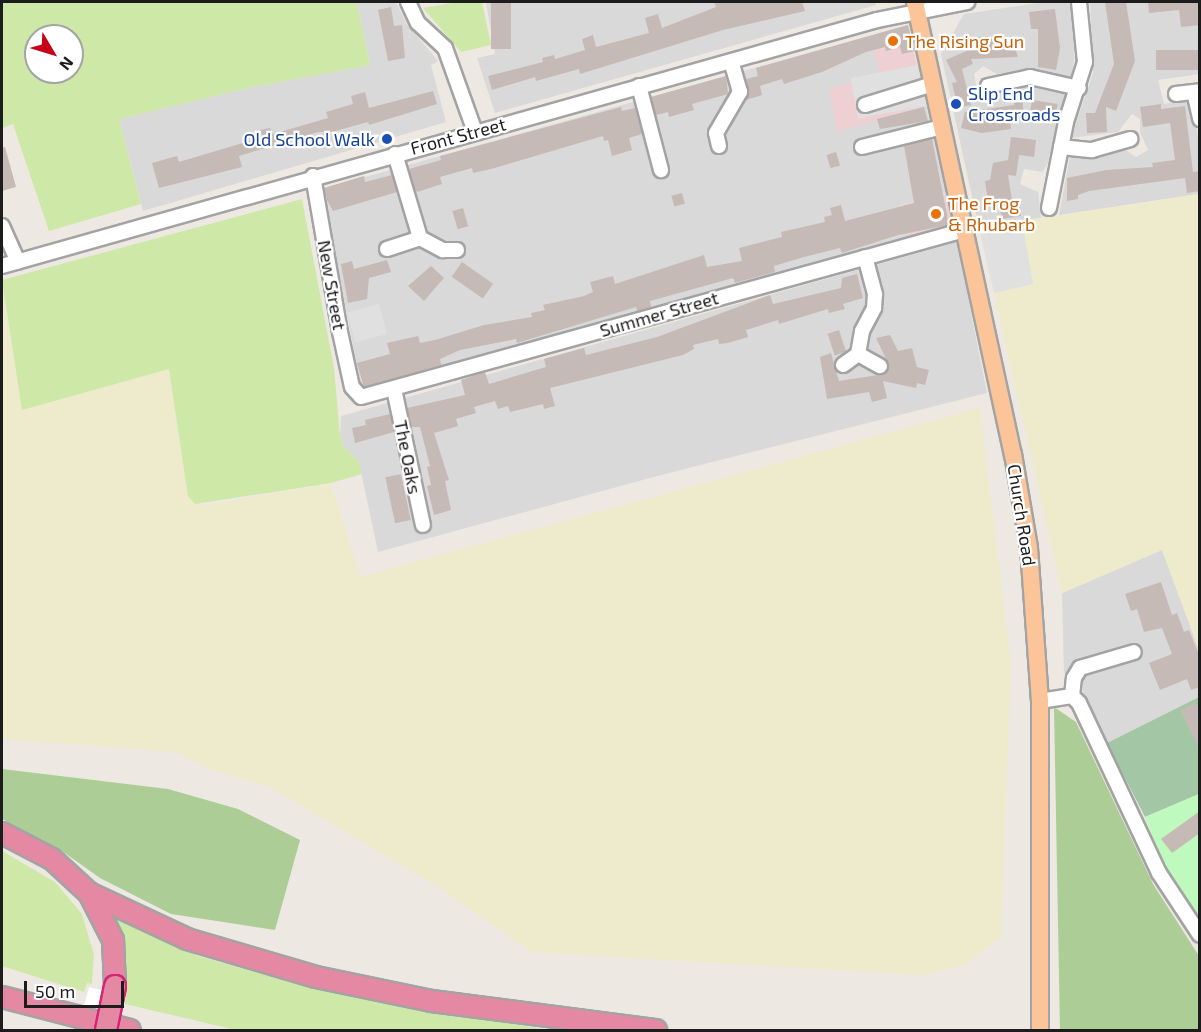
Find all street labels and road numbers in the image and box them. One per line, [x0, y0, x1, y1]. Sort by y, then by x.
street label: Front Street [408, 113, 508, 159]
street label: New Street [313, 238, 351, 332]
street label: Summer Street [597, 287, 721, 341]
street label: The Oaks [390, 418, 426, 496]
street label: Church Road [1003, 463, 1041, 567]

